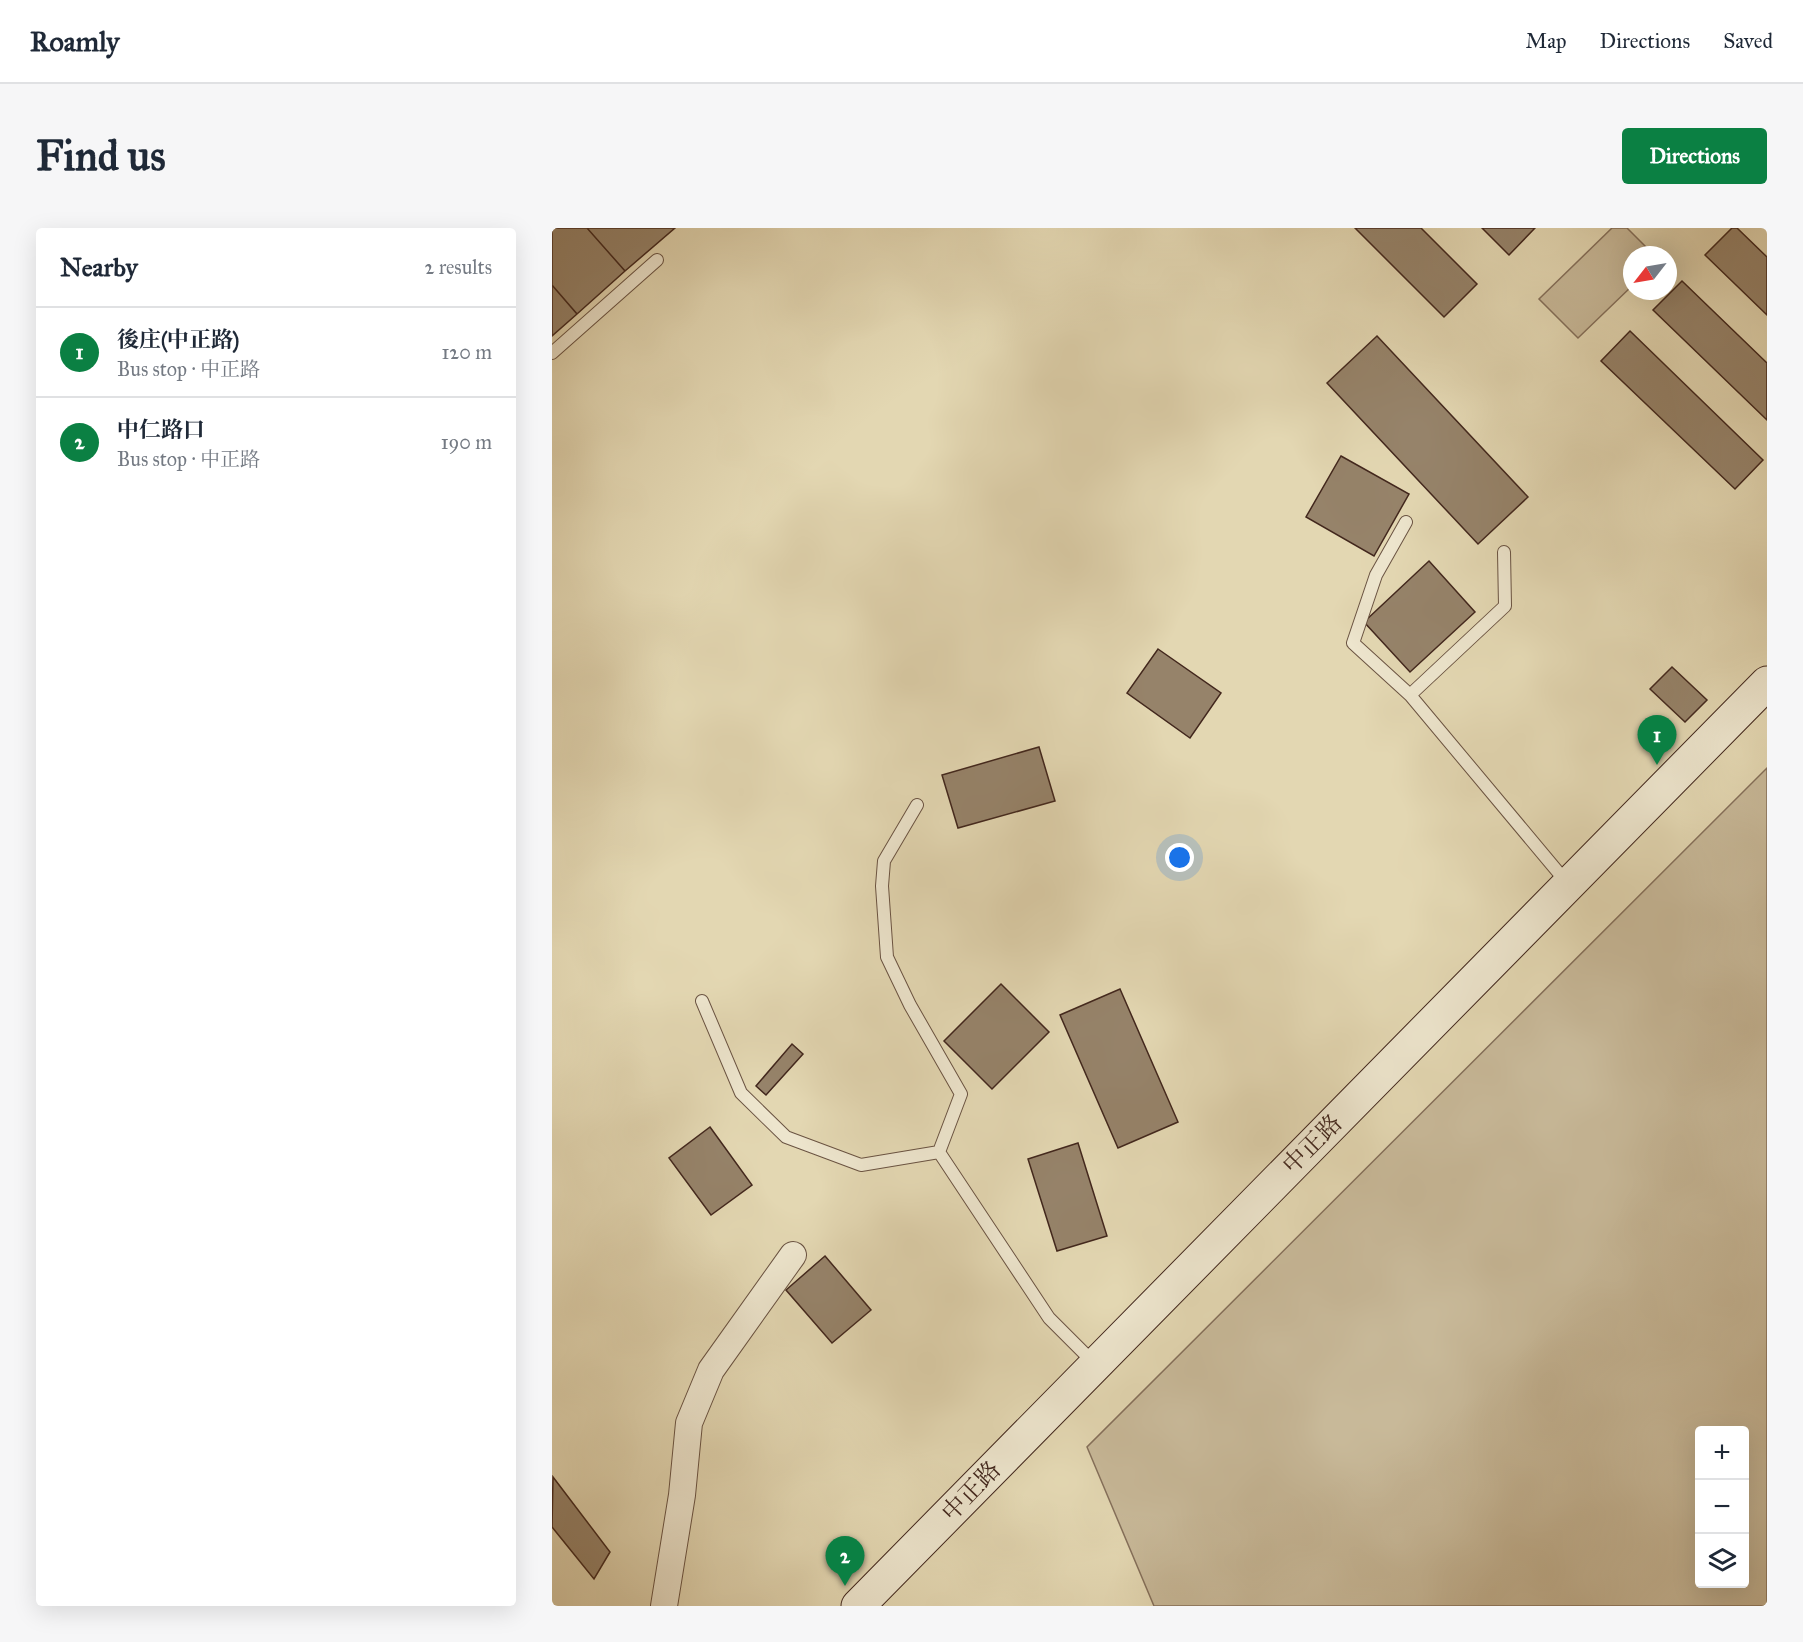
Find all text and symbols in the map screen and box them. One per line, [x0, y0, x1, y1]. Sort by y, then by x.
text: Roamly [30, 24, 119, 59]
text: Map [1526, 28, 1567, 54]
text: Directions [1600, 28, 1690, 54]
text: Saved [1723, 28, 1773, 54]
button: Directions [1622, 128, 1767, 184]
text: Find us [36, 130, 166, 182]
north arrow [1623, 246, 1677, 300]
text: Nearby [60, 251, 138, 283]
text: 2 results [424, 255, 492, 279]
text: 後庄(中正路) [117, 326, 239, 353]
text: 1 [76, 340, 83, 364]
text: 120 m [441, 340, 492, 364]
text: Bus stop · 中正路 [117, 357, 260, 381]
text: 中仁路口 [117, 416, 205, 443]
text: 2 [75, 430, 84, 454]
text: 190 m [441, 430, 492, 454]
text: Bus stop · 中正路 [117, 447, 260, 471]
pin: 1 [1638, 716, 1676, 765]
your location [1165, 843, 1194, 872]
street label: 中正路 [1276, 1108, 1348, 1180]
map controls [1695, 1426, 1749, 1588]
button: + [1695, 1426, 1749, 1480]
street label: 中正路 [935, 1455, 1007, 1527]
button: − [1695, 1480, 1749, 1534]
button: layers [1695, 1534, 1749, 1588]
pin: 2 [826, 1536, 864, 1586]

